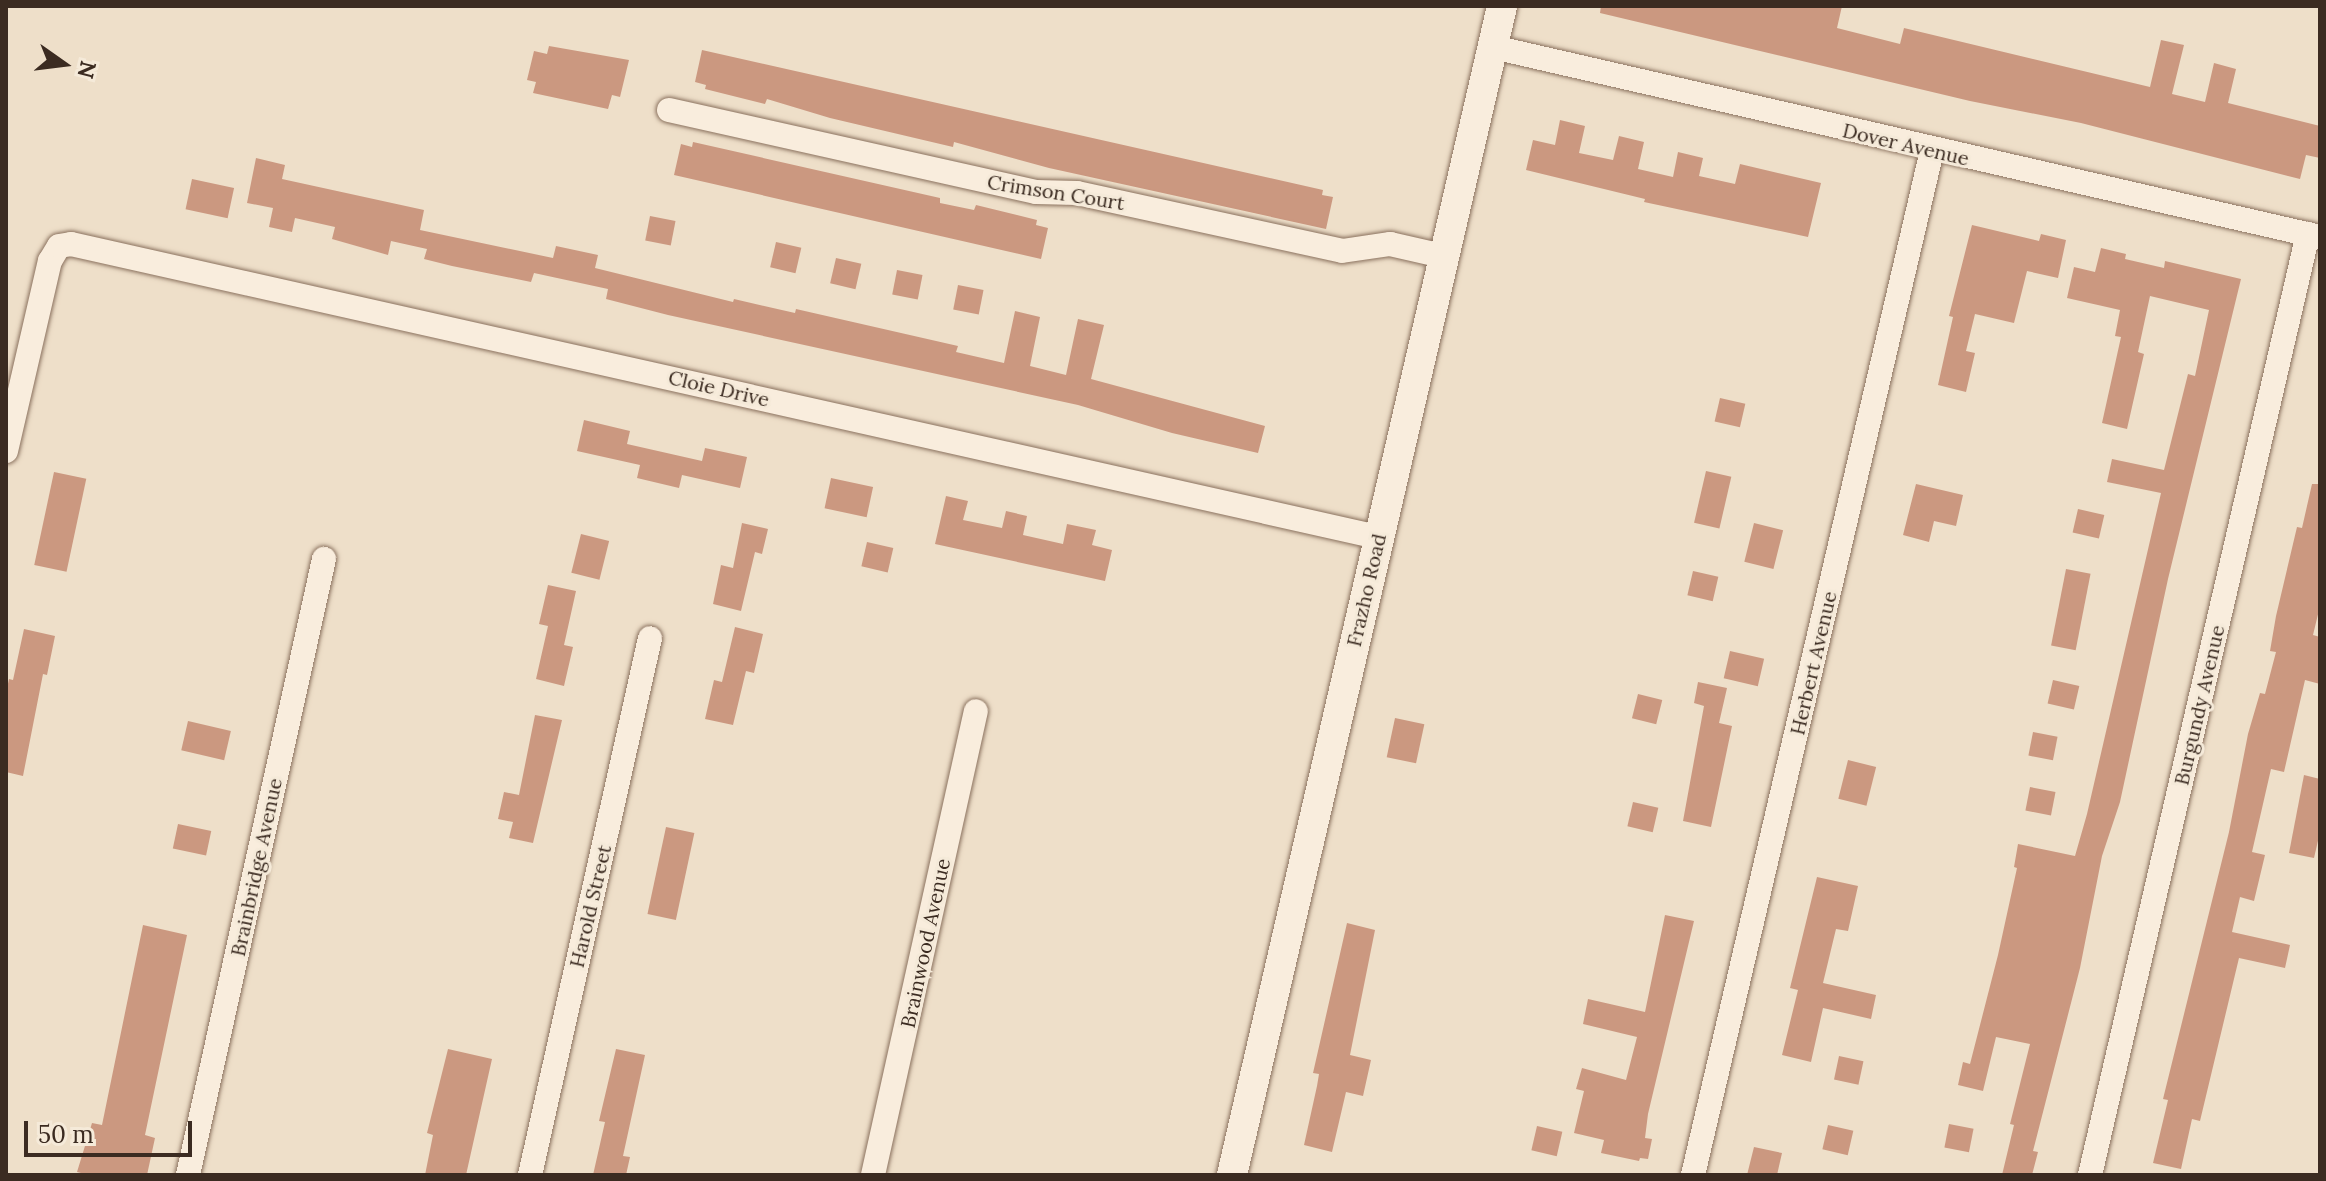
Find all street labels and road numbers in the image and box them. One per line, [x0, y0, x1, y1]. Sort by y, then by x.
street label: Dover Avenue [1840, 118, 1972, 170]
street label: Crimson Court [986, 169, 1126, 215]
street label: Cloie Drive [666, 365, 772, 411]
street label: Frazho Road [1341, 531, 1391, 649]
street label: Herbert Avenue [1785, 589, 1841, 737]
street label: Burgundy Avenue [2169, 623, 2229, 787]
street label: Brainbridge Avenue [225, 776, 287, 958]
street label: Harold Street [564, 842, 616, 970]
street label: Brainwood Avenue [895, 856, 955, 1030]

